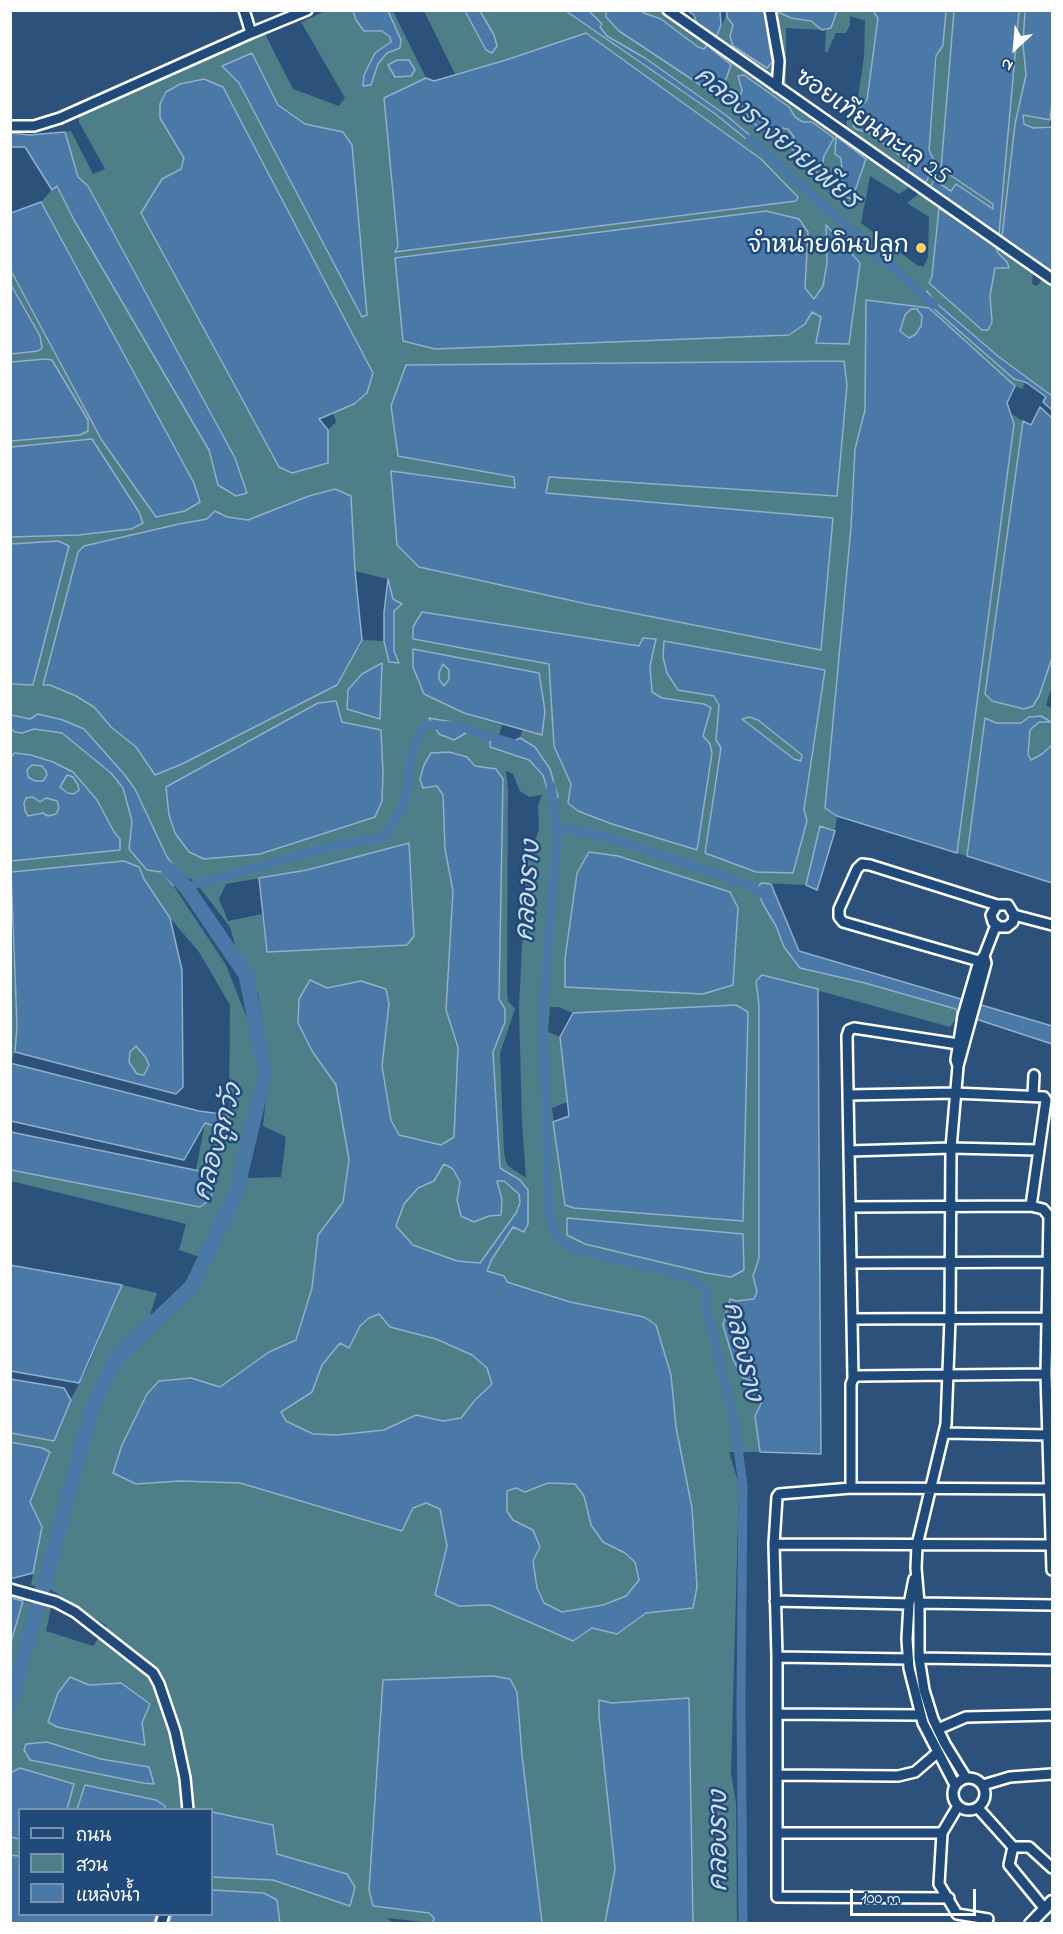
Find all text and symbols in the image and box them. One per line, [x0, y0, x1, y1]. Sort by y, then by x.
north arrow [985, 18, 1045, 78]
text: N [997, 51, 1017, 77]
water label: คลองรางยายเพียร [686, 62, 864, 218]
street label: ซอยเทียนทะเล 25 [788, 65, 954, 193]
place label: จำหน่ายดินปลูก [747, 234, 909, 262]
marker: จำหน่ายดินปลูก [914, 241, 928, 255]
water label: คลองราง [512, 840, 550, 942]
water label: คลองลูกวัว [189, 1081, 253, 1205]
water label: คลองราง [713, 1299, 767, 1405]
water label: คลองราง [706, 1791, 738, 1891]
legend [18, 1808, 213, 1916]
text: ถนน [76, 1824, 111, 1850]
text: สวน [76, 1854, 108, 1880]
scale bar [853, 1877, 979, 1915]
text: แหล่งน้ำ [76, 1884, 140, 1910]
text: 100 m [861, 1886, 901, 1912]

